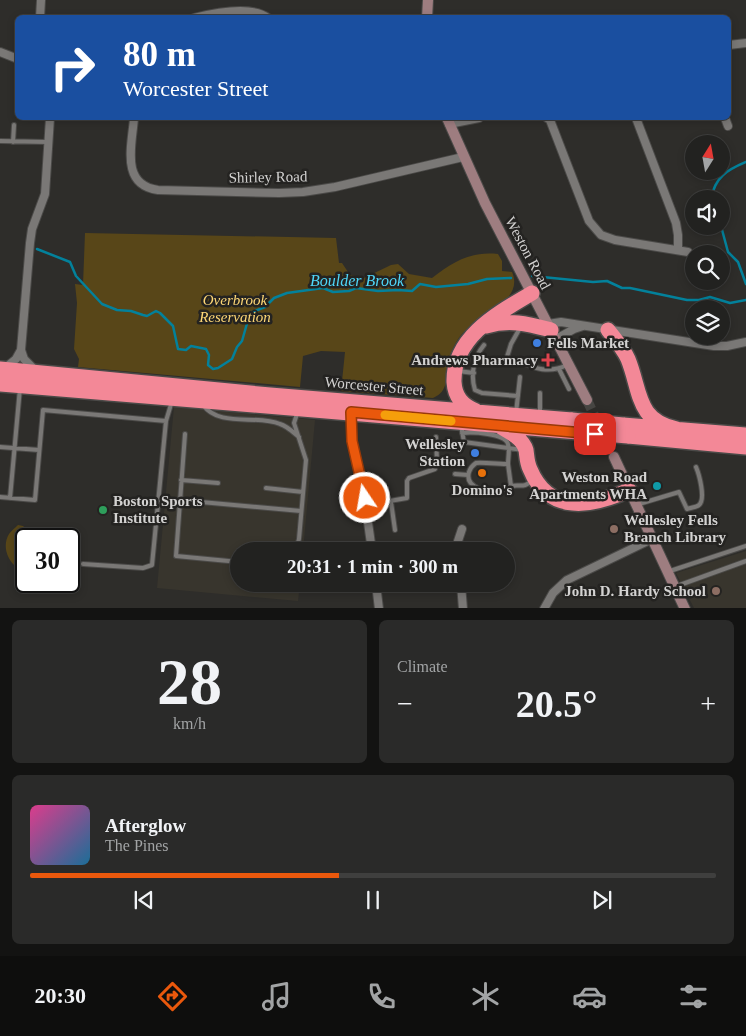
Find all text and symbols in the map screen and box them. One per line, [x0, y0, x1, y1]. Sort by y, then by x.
icon: right [40, 35, 105, 100]
text: 80 m [123, 35, 196, 74]
text: Worcester Street [123, 76, 268, 101]
north arrow [685, 135, 730, 180]
map controls [685, 135, 730, 345]
street label: Shirley Road [228, 168, 308, 186]
button: sound [685, 190, 730, 235]
street label: Weston Road [502, 214, 554, 293]
button: search [685, 245, 730, 290]
water label: Boulder Brook [310, 272, 405, 289]
park label: Overbrook Reservation [198, 292, 271, 325]
button: layers [685, 300, 730, 345]
place label: Fells Market [547, 335, 629, 351]
marker: Fells Market [531, 337, 543, 349]
place label: Andrews Pharmacy [411, 352, 539, 368]
marker: Andrews Pharmacy [542, 354, 554, 366]
street label: Worcester Street [324, 374, 425, 398]
pin [574, 413, 616, 455]
icon: arrive [581, 420, 609, 448]
place label: Wellesley Station [405, 436, 466, 469]
marker: Wellesley Station [469, 447, 481, 459]
marker: Domino's [476, 467, 488, 479]
place label: Weston Road Apartments WHA [529, 469, 648, 502]
position arrow [338, 471, 390, 523]
marker: Weston Road Apartments WHA [651, 480, 663, 492]
place label: Domino's [452, 482, 513, 498]
place label: Boston Sports Institute [113, 493, 203, 526]
marker: Boston Sports Institute [97, 504, 109, 516]
place label: Wellesley Fells Branch Library [624, 512, 727, 545]
marker: Wellesley Fells Branch Library [608, 523, 620, 535]
speed limit sign: 30 [15, 528, 80, 593]
text: 20:31 · 1 min · 300 m [287, 556, 458, 577]
place label: John D. Hardy School [564, 583, 706, 599]
marker: John D. Hardy School [710, 585, 722, 597]
text: 28 [157, 646, 222, 718]
text: Climate [397, 658, 448, 675]
text: 20.5° [516, 683, 597, 725]
text: − [397, 688, 413, 719]
text: + [700, 688, 716, 719]
text: km/h [173, 715, 206, 732]
text: Afterglow [105, 815, 186, 836]
text: The Pines [105, 837, 169, 854]
icon: previous [130, 886, 158, 914]
icon: pause [359, 886, 387, 914]
icon: next [588, 886, 616, 914]
icon: directions [155, 979, 190, 1014]
icon: music [259, 979, 294, 1014]
icon: phone [364, 979, 399, 1014]
icon: climate [468, 979, 503, 1014]
icon: car [572, 979, 607, 1014]
icon: filters [676, 979, 711, 1014]
text: 20:30 [35, 983, 86, 1008]

